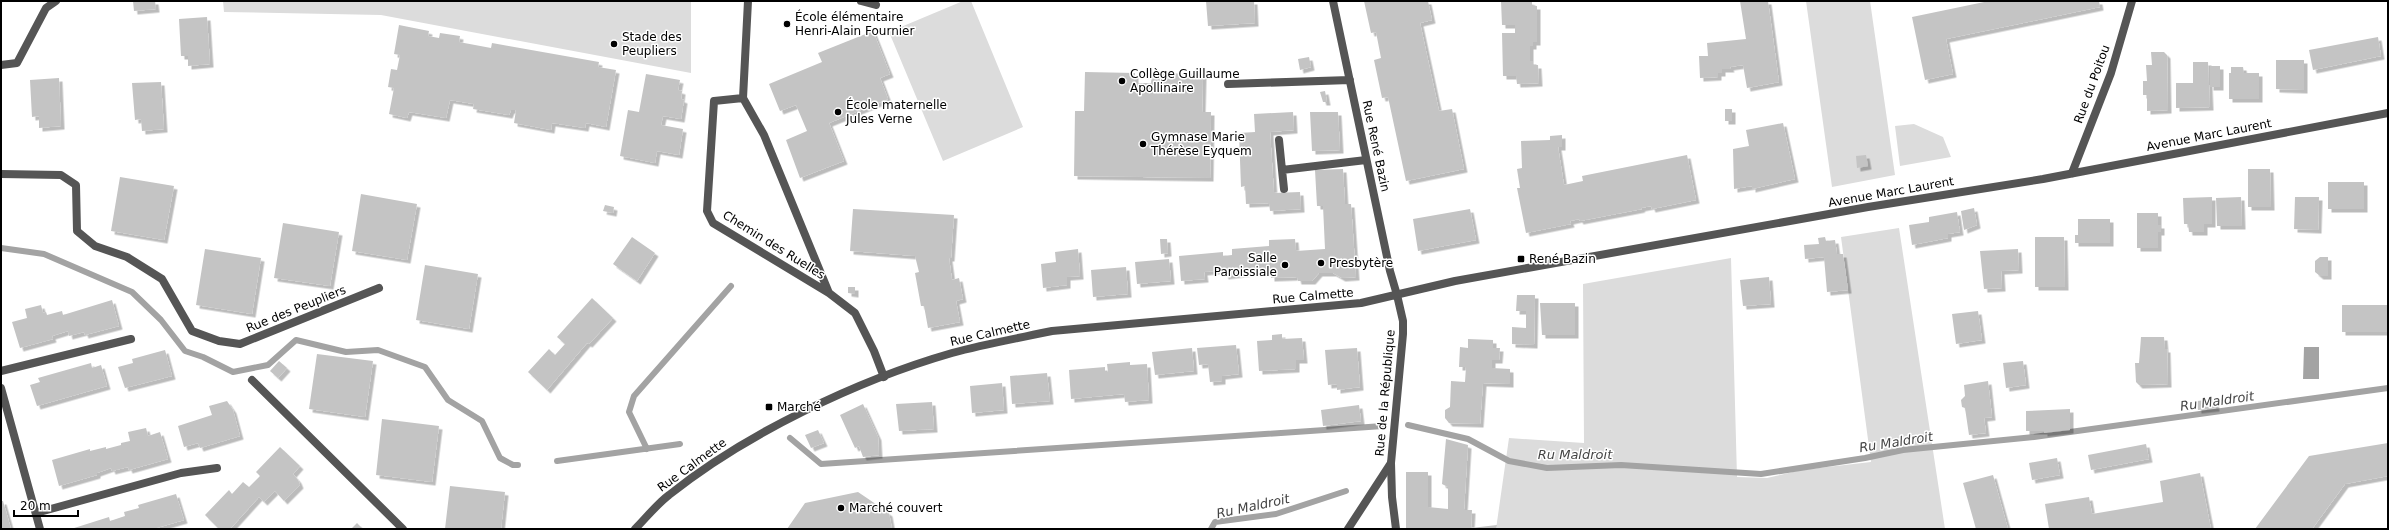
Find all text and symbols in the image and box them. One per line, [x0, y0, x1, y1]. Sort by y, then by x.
place label: École élémentaire Henri-Alain Fournier [795, 9, 914, 38]
marker: École élémentaire Henri-Alain Fournier [782, 19, 792, 29]
place label: Stade des Peupliers [622, 30, 682, 58]
marker: Stade des Peupliers [609, 39, 619, 49]
street label: Rue du Poitou [2071, 43, 2113, 125]
place label: Collège Guillaume Apollinaire [1130, 67, 1240, 95]
marker: Collège Guillaume Apollinaire [1117, 76, 1127, 86]
place label: École maternelle Jules Verne [845, 97, 947, 126]
street label: Rue René Bazin [1359, 99, 1393, 193]
marker: École maternelle Jules Verne [833, 107, 843, 117]
street label: Avenue Marc Laurent [2145, 116, 2273, 154]
place label: Gymnase Marie Thérèse Eyquem [1150, 130, 1252, 158]
marker: Gymnase Marie Thérèse Eyquem [1138, 139, 1148, 149]
street label: Avenue Marc Laurent [1827, 174, 1955, 210]
street label: Chemin des Ruelles [720, 208, 828, 282]
place label: Salle Paroissiale [1214, 251, 1277, 279]
place label: René Bazin [1529, 252, 1596, 266]
marker: René Bazin [1516, 254, 1526, 264]
place label: Presbytère [1329, 256, 1393, 270]
marker: Presbytère [1316, 258, 1326, 268]
marker: Salle Paroissiale [1280, 260, 1290, 270]
street label: Rue des Peupliers [244, 283, 348, 335]
street label: Rue Calmette [1272, 285, 1354, 307]
street label: Rue Calmette [949, 317, 1031, 349]
street label: Rue de la République [1372, 329, 1398, 457]
water label: Ru Maldroit [2179, 388, 2256, 414]
place label: Marché [777, 400, 821, 414]
marker: Marché [764, 402, 774, 412]
water label: Ru Maldroit [1858, 429, 1935, 455]
street label: Rue Calmette [655, 435, 729, 495]
water label: Ru Maldroit [1538, 447, 1613, 462]
water label: Ru Maldroit [1215, 491, 1292, 521]
scale bar [14, 492, 78, 518]
text: 20 m [20, 499, 51, 513]
place label: Marché couvert [849, 501, 943, 515]
marker: Marché couvert [836, 503, 846, 513]

